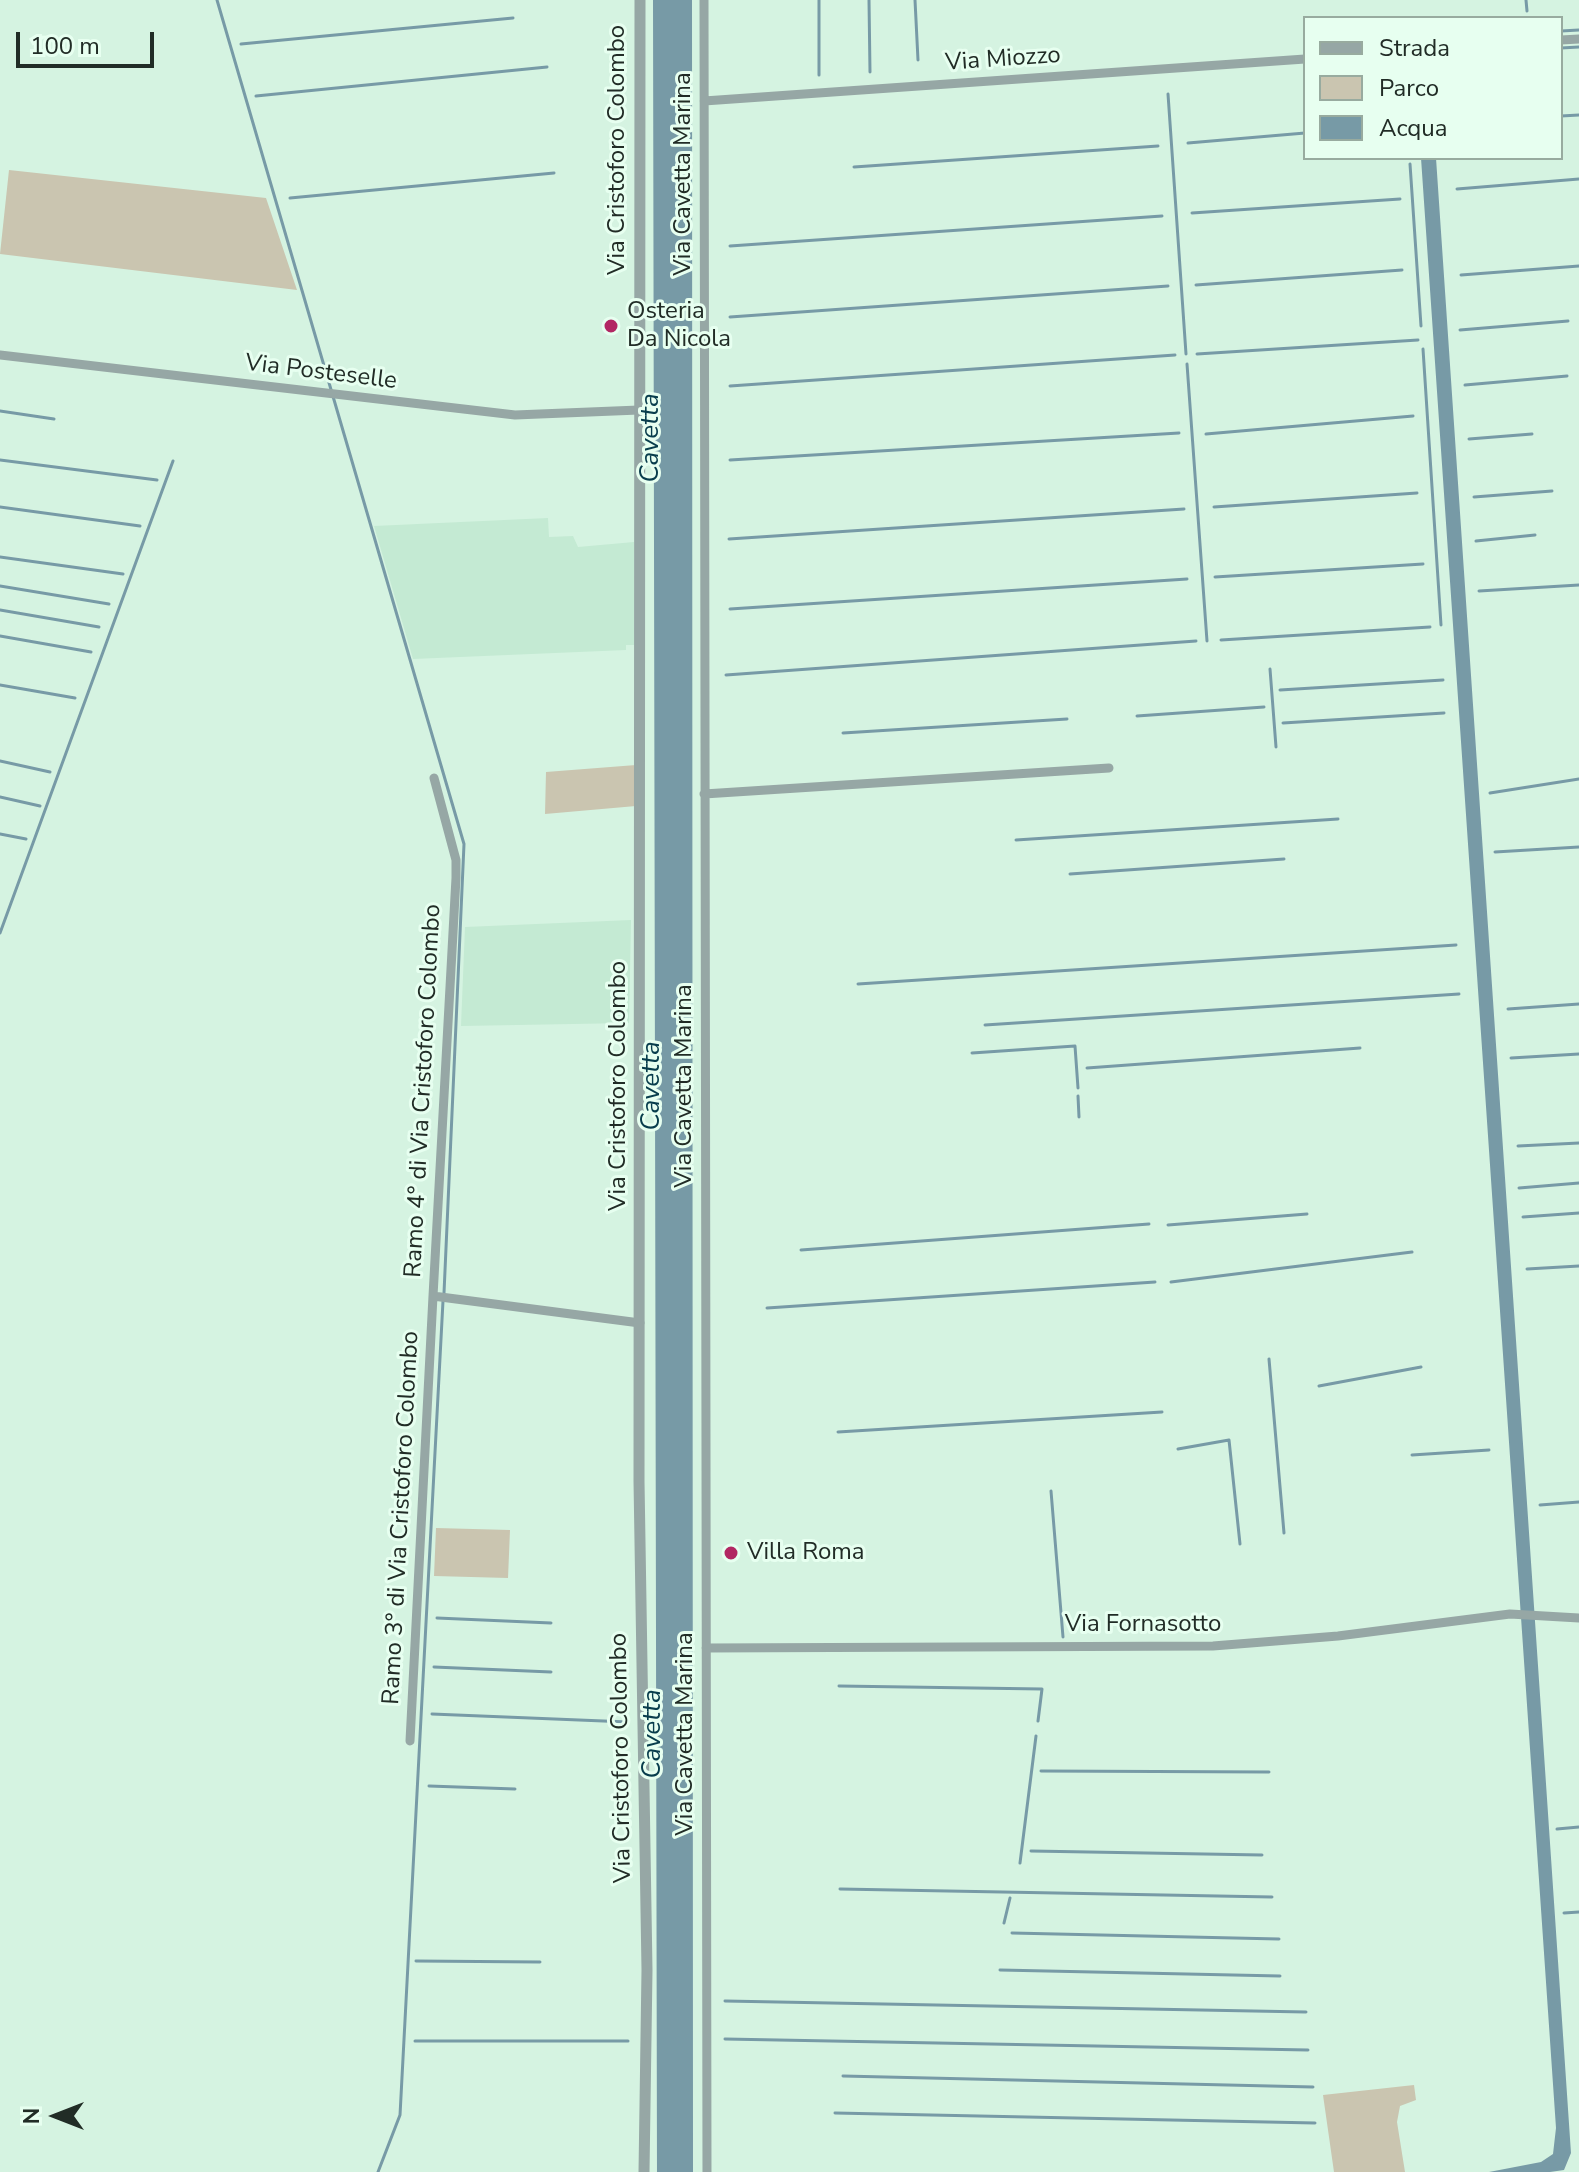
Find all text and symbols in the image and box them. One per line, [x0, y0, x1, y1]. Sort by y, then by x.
scale bar [20, 16, 158, 66]
legend [1303, 16, 1563, 160]
street label: Via Cristoforo Colombo [604, 25, 632, 275]
text: 100 m [30, 30, 100, 62]
text: Strada [1379, 32, 1450, 64]
street label: Via Miozzo [944, 42, 1062, 78]
street label: Via Cavetta Marina [670, 72, 698, 276]
text: Parco [1379, 72, 1439, 104]
text: Acqua [1379, 112, 1447, 144]
place label: Osteria Da Nicola [627, 298, 731, 354]
marker: Osteria Da Nicola [602, 317, 620, 335]
street label: Via Posteselle [243, 349, 399, 397]
water label: Cavetta [636, 393, 668, 483]
street label: Ramo 4° di Via Cristoforo Colombo [400, 903, 448, 1279]
street label: Via Cristoforo Colombo [605, 961, 633, 1211]
street label: Via Cavetta Marina [671, 984, 699, 1188]
water label: Cavetta [637, 1041, 669, 1131]
street label: Ramo 3° di Via Cristoforo Colombo [378, 1330, 426, 1706]
place label: Villa Roma [747, 1539, 865, 1567]
marker: Villa Roma [722, 1544, 740, 1562]
street label: Via Fornasotto [1065, 1611, 1221, 1639]
street label: Via Cavetta Marina [672, 1632, 700, 1836]
street label: Via Cristoforo Colombo [605, 1633, 639, 1883]
water label: Cavetta [638, 1689, 670, 1779]
north arrow [16, 2076, 96, 2156]
text: N [17, 2108, 47, 2124]

